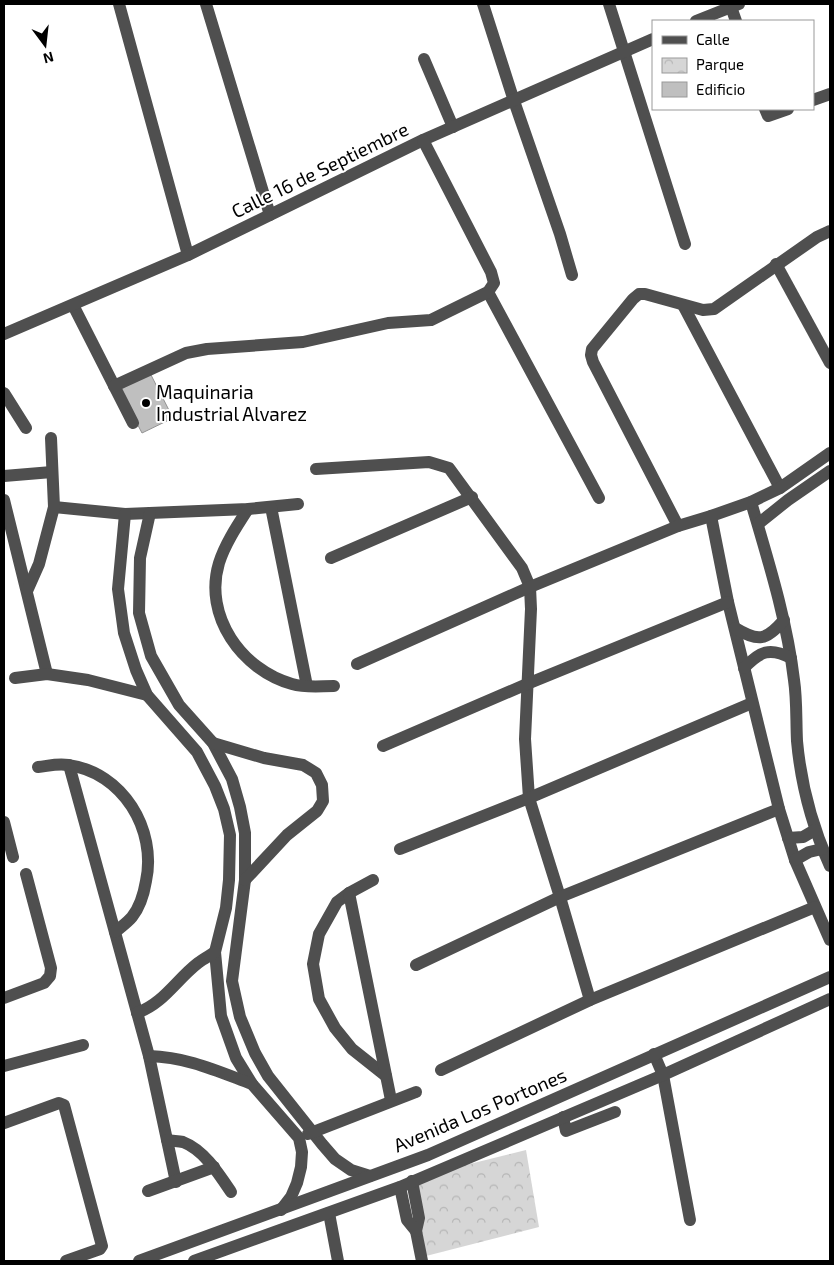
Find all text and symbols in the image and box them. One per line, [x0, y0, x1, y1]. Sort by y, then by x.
north arrow [20, 20, 70, 70]
legend [652, 20, 814, 110]
text: Calle [696, 30, 730, 48]
text: N [41, 49, 56, 68]
text: Parque [696, 55, 744, 73]
text: Edificio [696, 80, 745, 98]
street label: Calle 16 de Septiembre [228, 117, 412, 222]
place label: Maquinaria Industrial Alvarez [156, 380, 307, 425]
marker: Maquinaria Industrial Alvarez [140, 397, 152, 409]
street label: Avenida Los Portones [390, 1063, 570, 1156]

